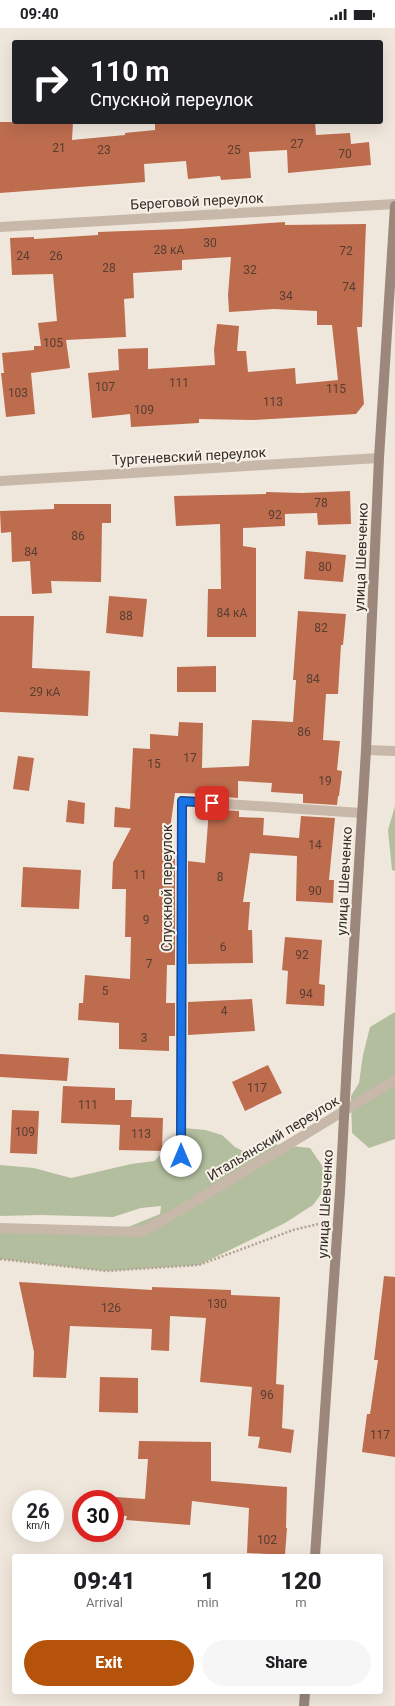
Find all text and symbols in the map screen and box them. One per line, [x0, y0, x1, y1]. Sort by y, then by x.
text: 09:40 [20, 5, 59, 23]
text: 110 m [90, 55, 169, 88]
icon: right [24, 56, 76, 108]
text: Спускной переулок [90, 89, 253, 110]
house number: 27 [290, 137, 304, 151]
house number: 21 [52, 141, 66, 155]
house number: 23 [97, 143, 111, 157]
house number: 25 [227, 143, 241, 157]
house number: 70 [338, 147, 352, 161]
street label: Береговой переулок [130, 189, 265, 212]
house number: 30 [203, 236, 217, 250]
house number: 28 кА [154, 243, 185, 257]
house number: 72 [339, 244, 353, 258]
house number: 24 [16, 249, 30, 263]
house number: 26 [49, 249, 63, 263]
house number: 28 [102, 261, 116, 275]
house number: 32 [243, 263, 257, 277]
house number: 74 [342, 280, 356, 294]
house number: 34 [279, 289, 293, 303]
house number: 105 [43, 336, 63, 350]
house number: 111 [169, 376, 189, 390]
house number: 107 [95, 380, 115, 394]
house number: 115 [326, 382, 346, 396]
house number: 103 [8, 386, 28, 400]
house number: 113 [263, 395, 283, 409]
house number: 109 [134, 403, 154, 417]
street label: Тургеневский переулок [112, 444, 267, 468]
house number: 78 [314, 496, 328, 510]
street label: улица Шевченко [351, 502, 371, 612]
house number: 92 [268, 508, 282, 522]
house number: 86 [71, 529, 85, 543]
house number: 84 [24, 545, 38, 559]
house number: 80 [318, 560, 332, 574]
house number: 84 кА [217, 606, 248, 620]
house number: 88 [119, 609, 133, 623]
house number: 82 [314, 621, 328, 635]
house number: 84 [306, 672, 320, 686]
house number: 29 кА [30, 685, 61, 699]
house number: 86 [297, 725, 311, 739]
house number: 17 [183, 751, 197, 765]
house number: 15 [147, 757, 161, 771]
house number: 19 [318, 774, 332, 788]
pin [195, 786, 229, 820]
icon: arrive [201, 792, 223, 814]
street label: Спускной переулок [159, 824, 175, 951]
street label: улица Шевченко [333, 826, 355, 936]
house number: 14 [308, 838, 322, 852]
house number: 11 [133, 868, 147, 882]
house number: 8 [217, 870, 224, 884]
house number: 90 [308, 884, 322, 898]
house number: 9 [143, 913, 149, 927]
house number: 6 [220, 940, 227, 954]
house number: 92 [295, 948, 309, 962]
house number: 7 [146, 957, 153, 971]
house number: 5 [102, 984, 109, 998]
house number: 94 [299, 987, 313, 1001]
house number: 4 [221, 1004, 228, 1018]
house number: 3 [141, 1031, 147, 1045]
house number: 117 [247, 1081, 267, 1095]
street label: Итальянский переулок [204, 1092, 342, 1184]
house number: 111 [78, 1098, 98, 1112]
house number: 109 [15, 1125, 35, 1139]
house number: 113 [131, 1127, 151, 1141]
position arrow [160, 1135, 202, 1177]
street label: улица Шевченко [314, 1149, 336, 1259]
house number: 130 [207, 1297, 227, 1311]
house number: 126 [101, 1301, 121, 1315]
house number: 96 [260, 1388, 274, 1402]
house number: 117 [370, 1428, 390, 1442]
speed limit sign: 30 [72, 1490, 124, 1542]
text: 26 [27, 1499, 49, 1523]
text: km/h [26, 1520, 50, 1531]
house number: 102 [257, 1533, 277, 1547]
text: 09:41 [73, 1567, 136, 1595]
text: 1 [201, 1567, 215, 1595]
text: 120 [280, 1567, 322, 1595]
text: Arrival [86, 1595, 123, 1610]
text: min [197, 1595, 219, 1610]
text: m [295, 1595, 307, 1610]
button: Exit [24, 1640, 194, 1686]
button: Share [202, 1640, 371, 1686]

